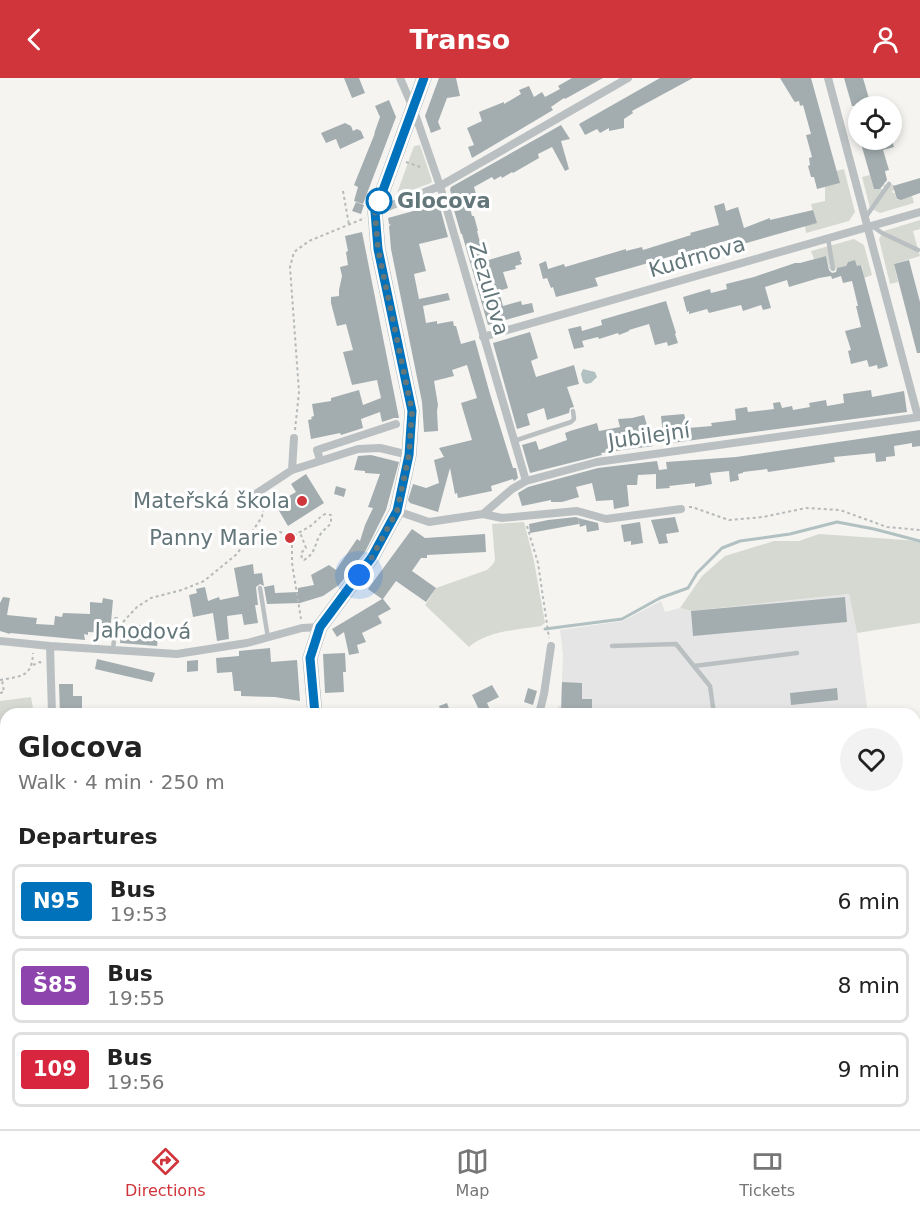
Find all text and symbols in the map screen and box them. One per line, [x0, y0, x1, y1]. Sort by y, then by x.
icon: back [18, 23, 51, 56]
icon: person [869, 23, 902, 56]
text: Transo [410, 24, 510, 55]
map controls [848, 96, 902, 150]
button: locate [848, 96, 902, 150]
marker: Glocova [366, 188, 392, 214]
place label: Glocova [397, 189, 491, 213]
street label: Kudrnova [646, 232, 748, 282]
street label: Zezulova [464, 240, 514, 338]
street label: Jubilejní [605, 418, 693, 454]
place label: Mateřská škola [133, 489, 290, 513]
marker: Mateřská škola [295, 494, 309, 508]
place label: Panny Marie [149, 526, 278, 550]
marker: Panny Marie [283, 531, 297, 545]
your location [344, 560, 374, 590]
street label: Jahodová [92, 618, 192, 644]
button: heart [840, 728, 903, 791]
text: Glocova [18, 731, 143, 764]
text: Walk · 4 min · 250 m [18, 770, 225, 794]
text: Departures [18, 824, 158, 849]
text: Bus [110, 877, 155, 902]
text: N95 [33, 889, 80, 913]
text: 6 min [838, 889, 900, 914]
text: 19:53 [110, 902, 167, 926]
text: Bus [107, 961, 153, 986]
text: Š85 [33, 973, 77, 997]
text: 8 min [838, 973, 900, 998]
text: 19:55 [107, 986, 165, 1010]
text: Bus [107, 1045, 152, 1070]
text: 109 [33, 1057, 77, 1081]
text: 9 min [838, 1057, 900, 1082]
text: 19:56 [107, 1070, 164, 1094]
tab: Directions [125, 1145, 206, 1200]
tab: Map [456, 1145, 489, 1200]
tab: Tickets [739, 1145, 795, 1200]

